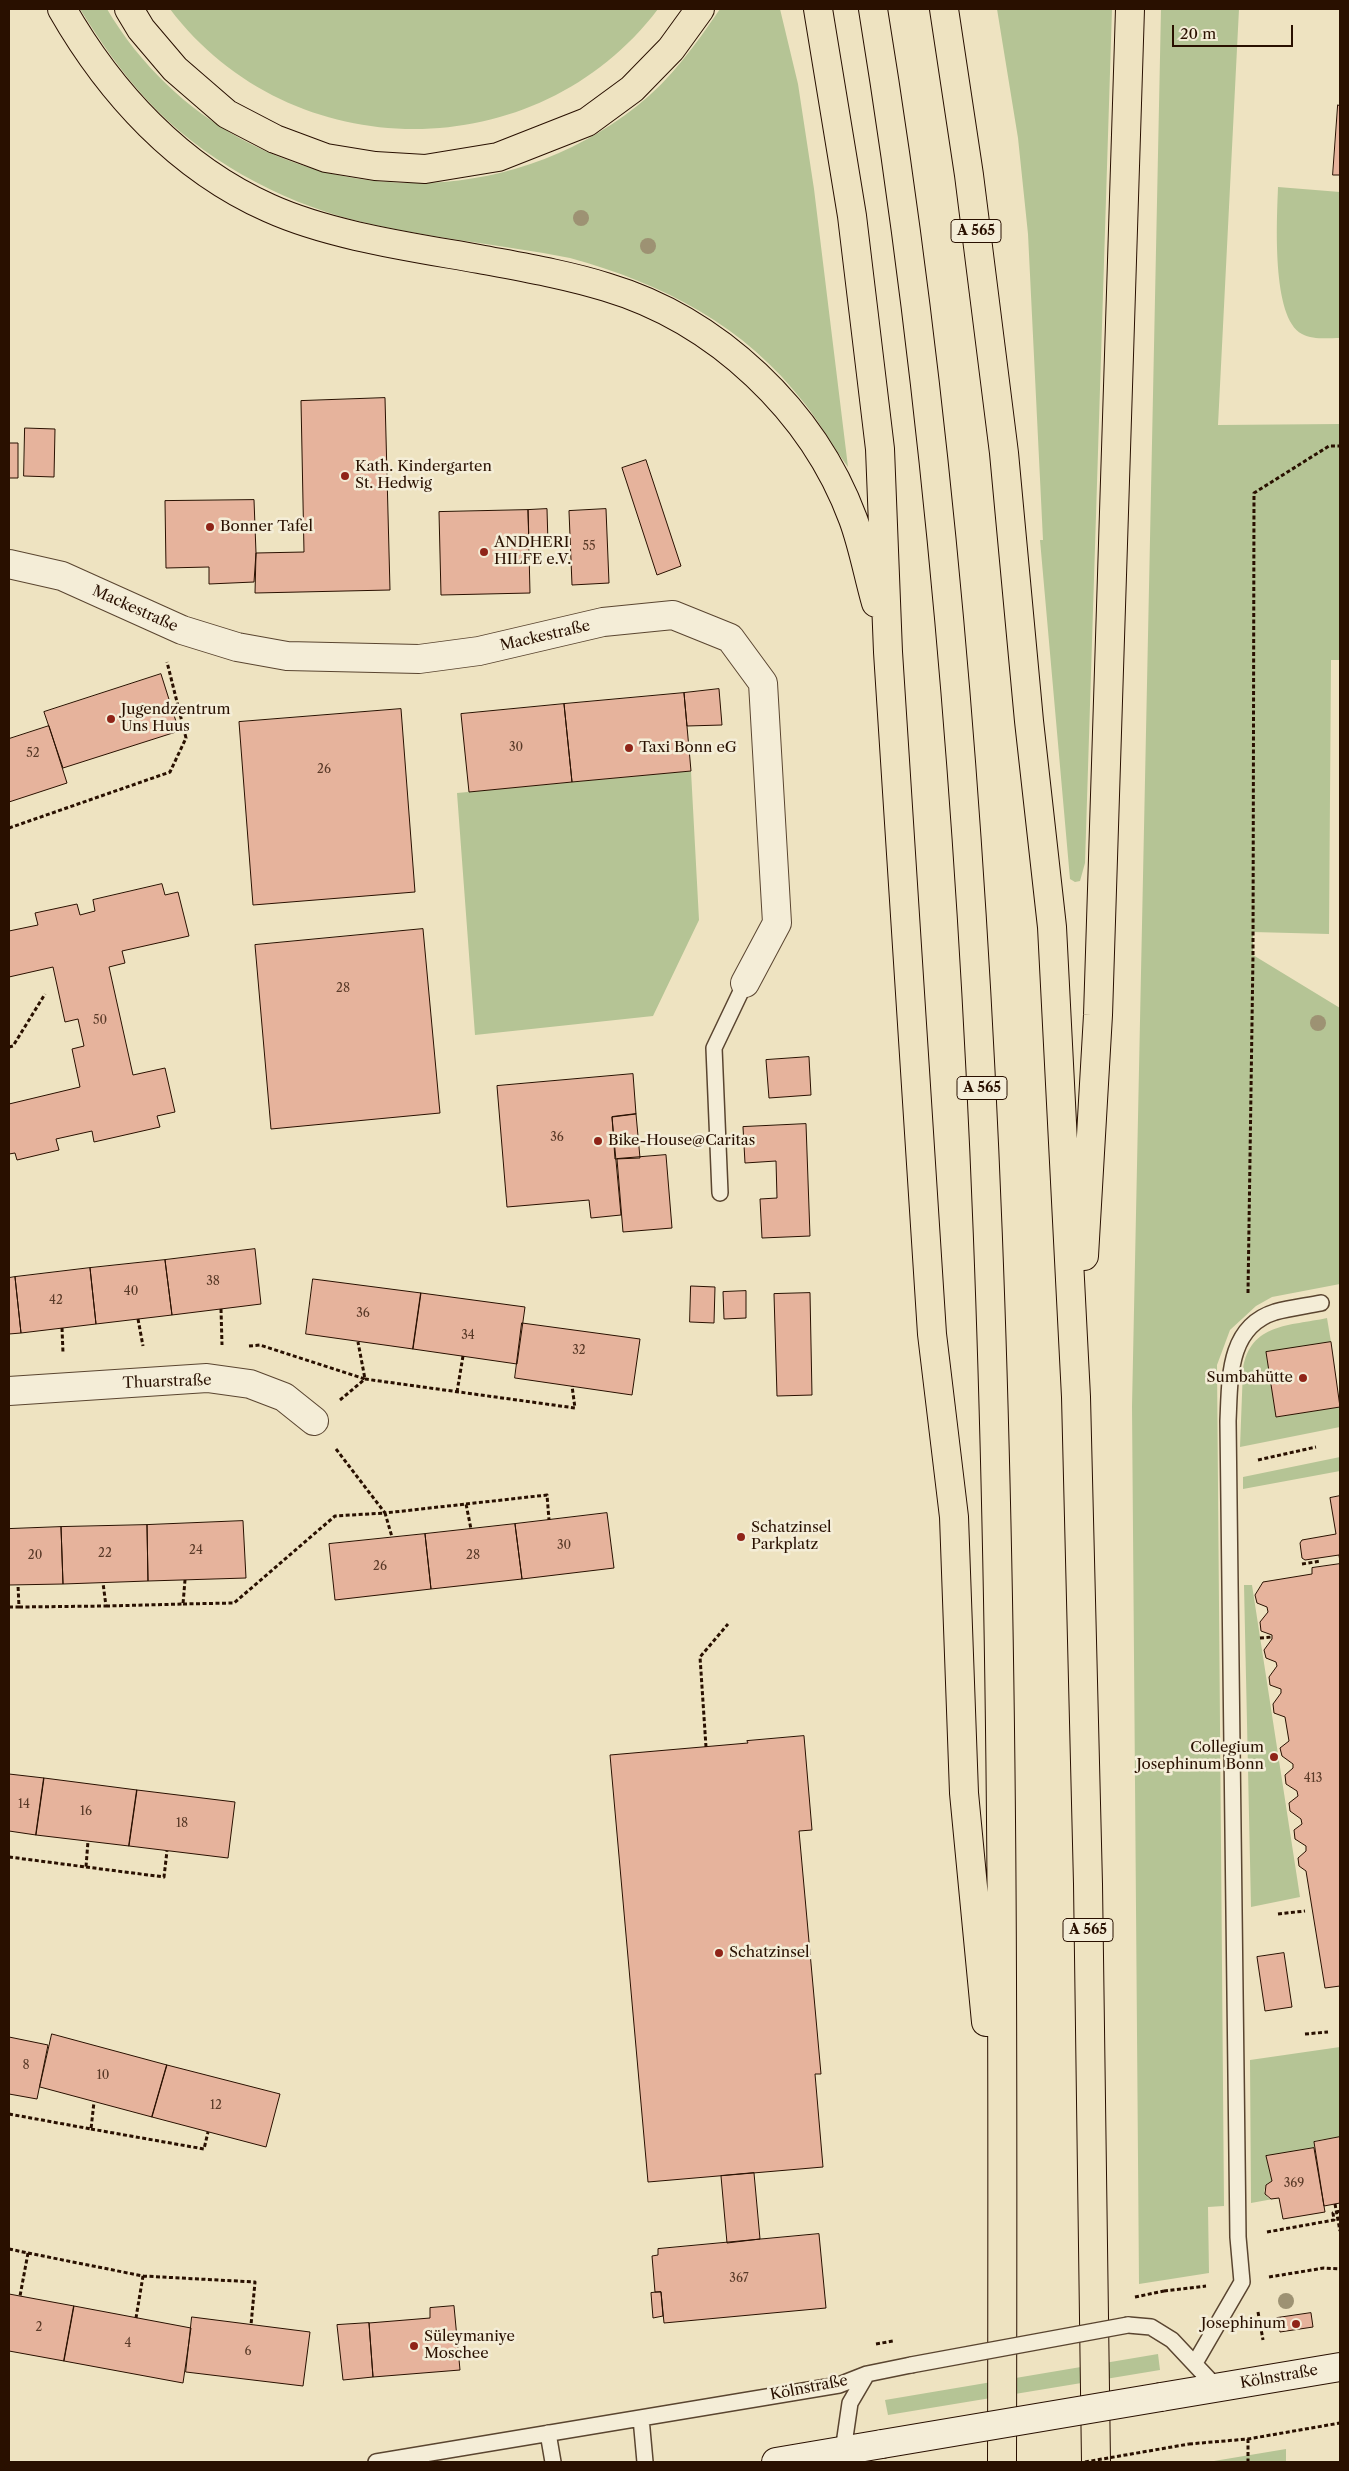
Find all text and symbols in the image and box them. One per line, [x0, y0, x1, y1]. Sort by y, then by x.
scale bar [1174, 15, 1295, 47]
text: 20 m [1180, 24, 1216, 43]
road number: A 565 [951, 220, 1001, 242]
place label: Kath. Kindergarten St. Hedwig [355, 458, 492, 493]
marker: Kath. Kindergarten St. Hedwig [339, 470, 351, 482]
place label: Bonner Tafel [220, 518, 313, 536]
marker: Bonner Tafel [204, 521, 216, 533]
place label: ANDHERI HILFE e.V. [494, 534, 571, 569]
house number: 55 [582, 540, 596, 554]
marker: ANDHERI HILFE e.V. [478, 546, 490, 558]
street label: Mackestraße [89, 582, 181, 636]
street label: Mackestraße [498, 617, 592, 655]
place label: Jugendzentrum Uns Huus [121, 701, 231, 736]
marker: Jugendzentrum Uns Huus [105, 713, 117, 725]
place label: Taxi Bonn eG [639, 739, 737, 757]
house number: 30 [509, 741, 523, 755]
marker: Taxi Bonn eG [623, 742, 635, 754]
house number: 52 [26, 747, 40, 761]
house number: 26 [317, 763, 331, 777]
house number: 28 [336, 982, 350, 996]
house number: 50 [93, 1014, 107, 1028]
road number: A 565 [957, 1076, 1007, 1100]
house number: 36 [550, 1131, 564, 1145]
place label: Bike-House@Caritas [608, 1132, 755, 1150]
marker: Bike-House@Caritas [592, 1135, 604, 1147]
house number: 38 [206, 1275, 220, 1289]
house number: 40 [124, 1285, 138, 1299]
house number: 42 [49, 1294, 63, 1308]
house number: 36 [356, 1307, 370, 1321]
house number: 34 [461, 1329, 475, 1343]
house number: 32 [572, 1344, 586, 1358]
place label: Sumbahütte [1206, 1369, 1293, 1387]
street label: Thuarstraße [122, 1371, 212, 1393]
marker: Sumbahütte [1297, 1372, 1309, 1384]
place label: Schatzinsel Parkplatz [751, 1519, 832, 1554]
marker: Schatzinsel Parkplatz [735, 1531, 747, 1543]
house number: 30 [557, 1539, 571, 1553]
house number: 24 [189, 1544, 203, 1558]
house number: 22 [98, 1547, 112, 1561]
house number: 20 [28, 1549, 42, 1563]
house number: 28 [466, 1549, 480, 1563]
house number: 26 [373, 1560, 387, 1574]
place label: Collegium Josephinum Bonn [1137, 1739, 1264, 1774]
marker: Collegium Josephinum Bonn [1268, 1751, 1280, 1763]
house number: 413 [1304, 1772, 1322, 1786]
house number: 14 [18, 1798, 30, 1812]
house number: 16 [80, 1805, 92, 1819]
house number: 18 [176, 1817, 188, 1831]
road number: A 565 [1063, 1918, 1113, 1942]
place label: Schatzinsel [729, 1944, 810, 1962]
marker: Schatzinsel [713, 1947, 725, 1959]
house number: 8 [22, 2059, 30, 2073]
house number: 10 [97, 2069, 109, 2083]
house number: 12 [210, 2099, 222, 2113]
house number: 369 [1284, 2177, 1304, 2191]
house number: 367 [729, 2272, 749, 2286]
place label: Josephinum [1201, 2315, 1286, 2333]
marker: Josephinum [1290, 2318, 1302, 2330]
house number: 2 [36, 2321, 42, 2335]
place label: Süleymaniye Moschee [424, 2328, 515, 2363]
house number: 4 [125, 2337, 131, 2351]
marker: Süleymaniye Moschee [408, 2340, 420, 2352]
house number: 6 [244, 2345, 252, 2359]
street label: Kölnstraße [1239, 2361, 1319, 2393]
street label: Kölnstraße [769, 2372, 849, 2404]

